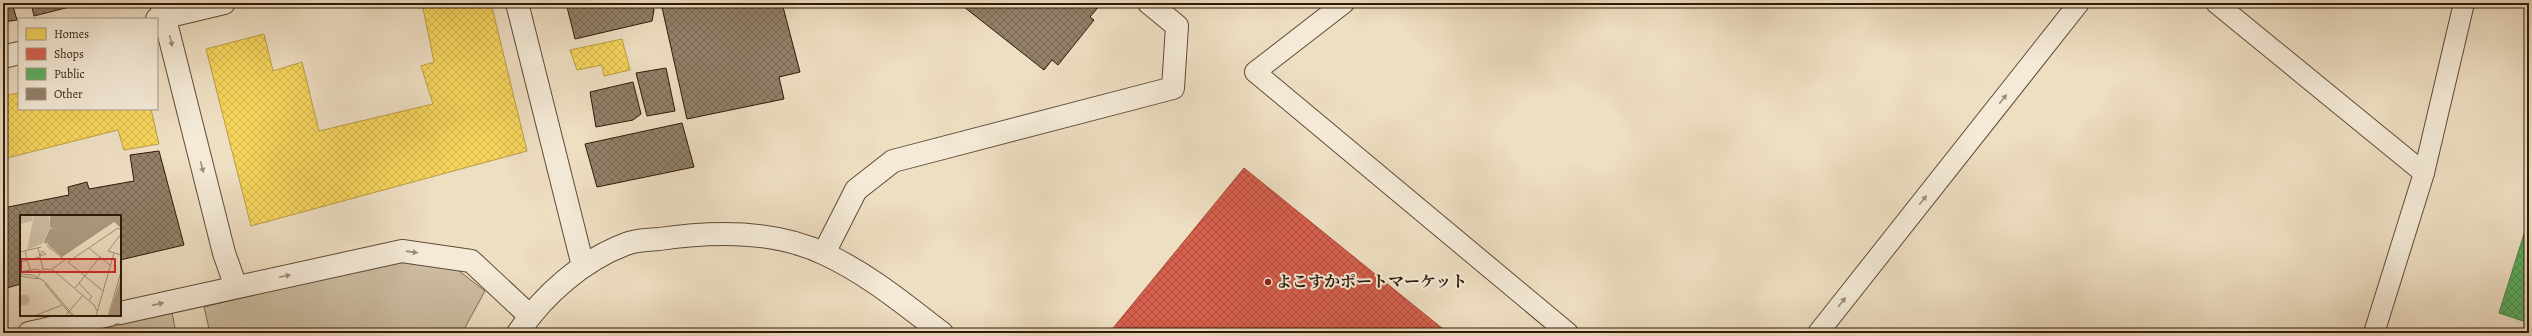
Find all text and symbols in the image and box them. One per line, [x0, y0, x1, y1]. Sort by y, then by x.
legend [18, 18, 158, 110]
text: Homes [54, 26, 89, 42]
one-way arrow [168, 35, 174, 47]
text: Shops [54, 46, 84, 62]
text: Public [54, 66, 85, 82]
text: Other [54, 86, 83, 102]
one-way arrow [1999, 93, 2008, 104]
one-way arrow [199, 161, 205, 173]
one-way arrow [1918, 195, 1927, 206]
inset map [20, 215, 121, 316]
one-way arrow [406, 249, 418, 255]
place label: よこすかポートマーケット [1276, 271, 1467, 293]
one-way arrow [279, 273, 291, 279]
marker: よこすかポートマーケット [1263, 277, 1273, 287]
one-way arrow [1838, 297, 1846, 308]
one-way arrow [152, 300, 164, 306]

